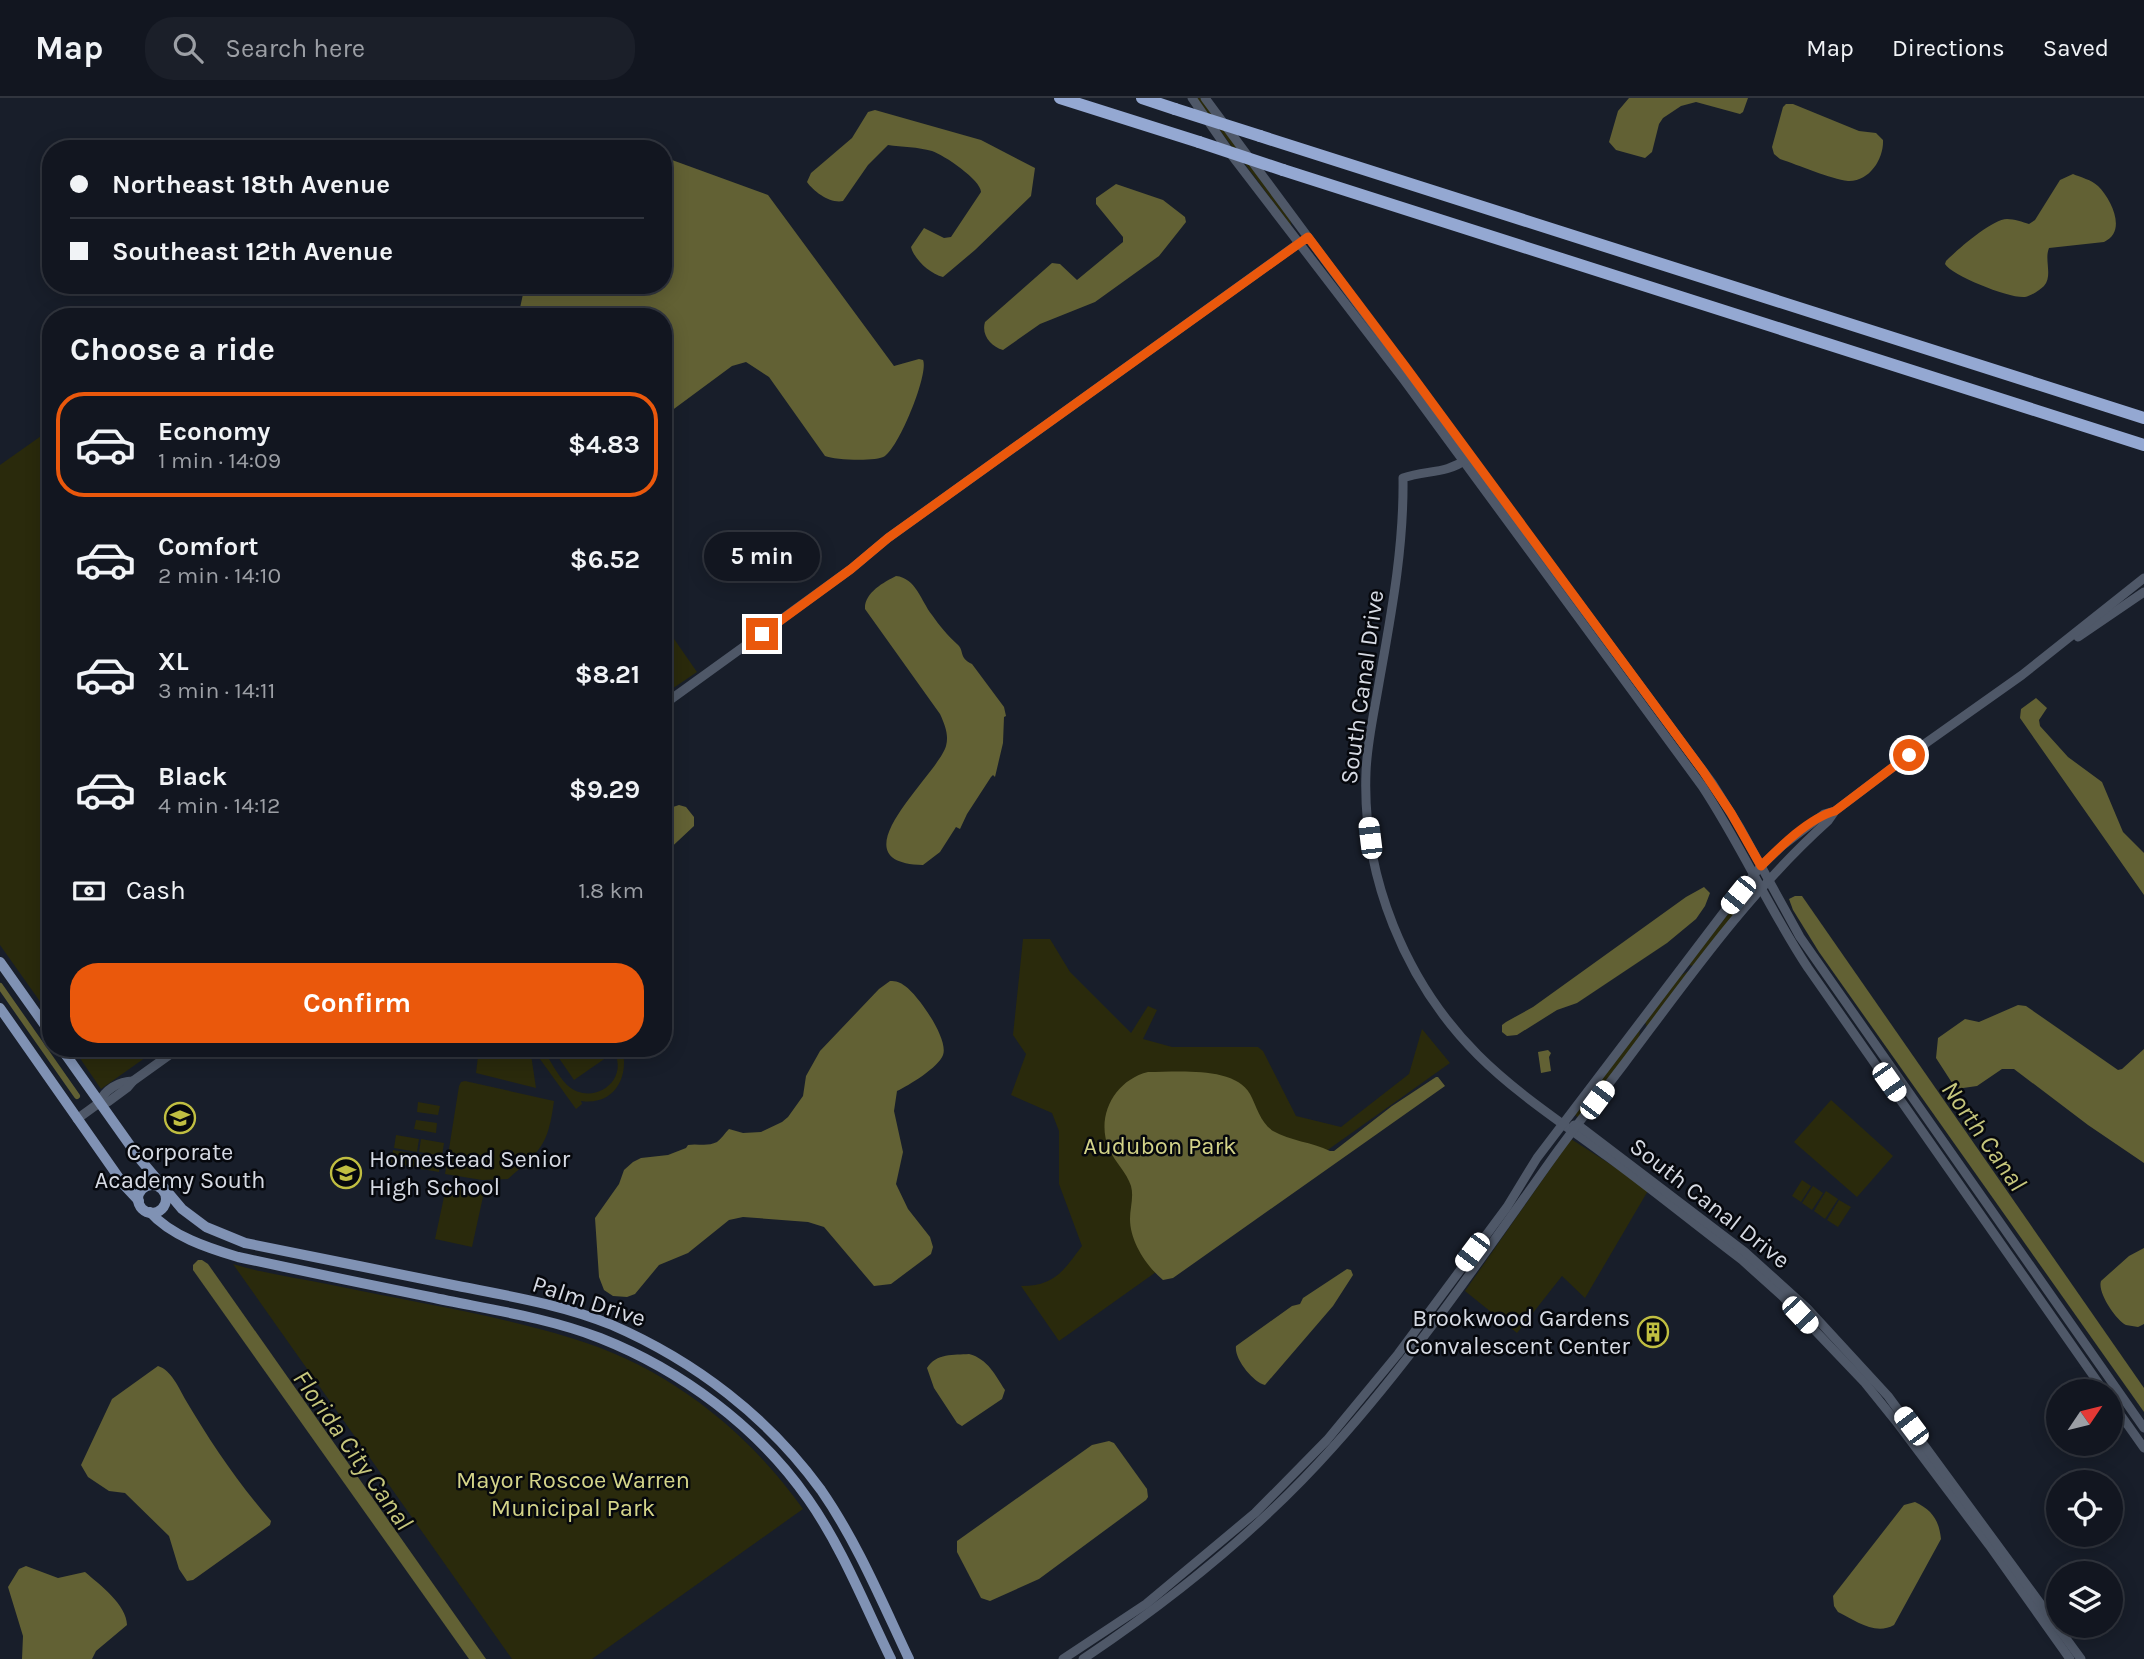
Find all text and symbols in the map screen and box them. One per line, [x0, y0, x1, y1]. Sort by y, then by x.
search box [145, 17, 635, 80]
text: Map [35, 29, 103, 67]
icon: search [169, 29, 207, 67]
text: Search here [225, 33, 365, 64]
text: Map [1806, 34, 1854, 62]
text: Directions [1892, 34, 2005, 62]
text: Saved [2043, 34, 2109, 62]
text: Northeast 18th Avenue [112, 169, 390, 200]
text: Southeast 12th Avenue [112, 236, 393, 267]
text: Choose a ride [70, 331, 275, 368]
icon: car [74, 413, 137, 476]
text: Economy [158, 416, 270, 447]
text: $4.83 [568, 429, 640, 460]
text: 1 min · 14:09 [158, 447, 281, 474]
icon: car [74, 528, 137, 591]
text: Comfort [158, 531, 259, 562]
callout: 5 min [704, 532, 820, 582]
text: 5 min [731, 543, 793, 570]
text: $6.52 [570, 544, 640, 575]
text: 2 min · 14:10 [158, 562, 281, 589]
street label: South Canal Drive [1335, 588, 1389, 786]
route end [746, 618, 778, 650]
icon: car [74, 643, 137, 706]
text: XL [158, 646, 189, 677]
text: $8.21 [575, 659, 640, 690]
text: 3 min · 14:11 [158, 677, 275, 704]
route start [1893, 739, 1925, 771]
icon: car [74, 758, 137, 821]
text: Black [158, 761, 227, 792]
text: $9.29 [569, 774, 640, 805]
text: 4 min · 14:12 [158, 792, 280, 819]
car [1358, 816, 1383, 860]
icon: cash [70, 872, 108, 910]
car [1717, 872, 1760, 918]
text: Cash [126, 875, 186, 906]
text: 1.8 km [578, 877, 644, 904]
button: Confirm [70, 963, 644, 1043]
car [1869, 1059, 1910, 1105]
water label: North Canal [1935, 1075, 2033, 1197]
car [1576, 1077, 1619, 1123]
school or university icon: Corporate Academy South [163, 1101, 197, 1135]
park label: Audubon Park [1083, 1132, 1237, 1160]
street label: South Canal Drive [1624, 1132, 1796, 1274]
place label: Corporate Academy South [95, 1138, 265, 1194]
place label: Homestead Senior High School [369, 1145, 571, 1201]
school or university icon: Homestead Senior High School [329, 1156, 363, 1190]
car [1451, 1229, 1494, 1275]
street label: Palm Drive [529, 1270, 649, 1332]
car [1778, 1292, 1823, 1338]
place label: Brookwood Gardens Convalescent Center [1405, 1304, 1630, 1360]
building icon: Brookwood Gardens Convalescent Center [1636, 1315, 1670, 1349]
water label: Florida City Canal [286, 1364, 420, 1536]
north arrow [2046, 1379, 2123, 1456]
map controls [2046, 1379, 2123, 1638]
car [1890, 1403, 1933, 1449]
park label: Mayor Roscoe Warren Municipal Park [456, 1466, 690, 1522]
button: locate [2046, 1470, 2123, 1547]
button: layers [2046, 1561, 2123, 1638]

